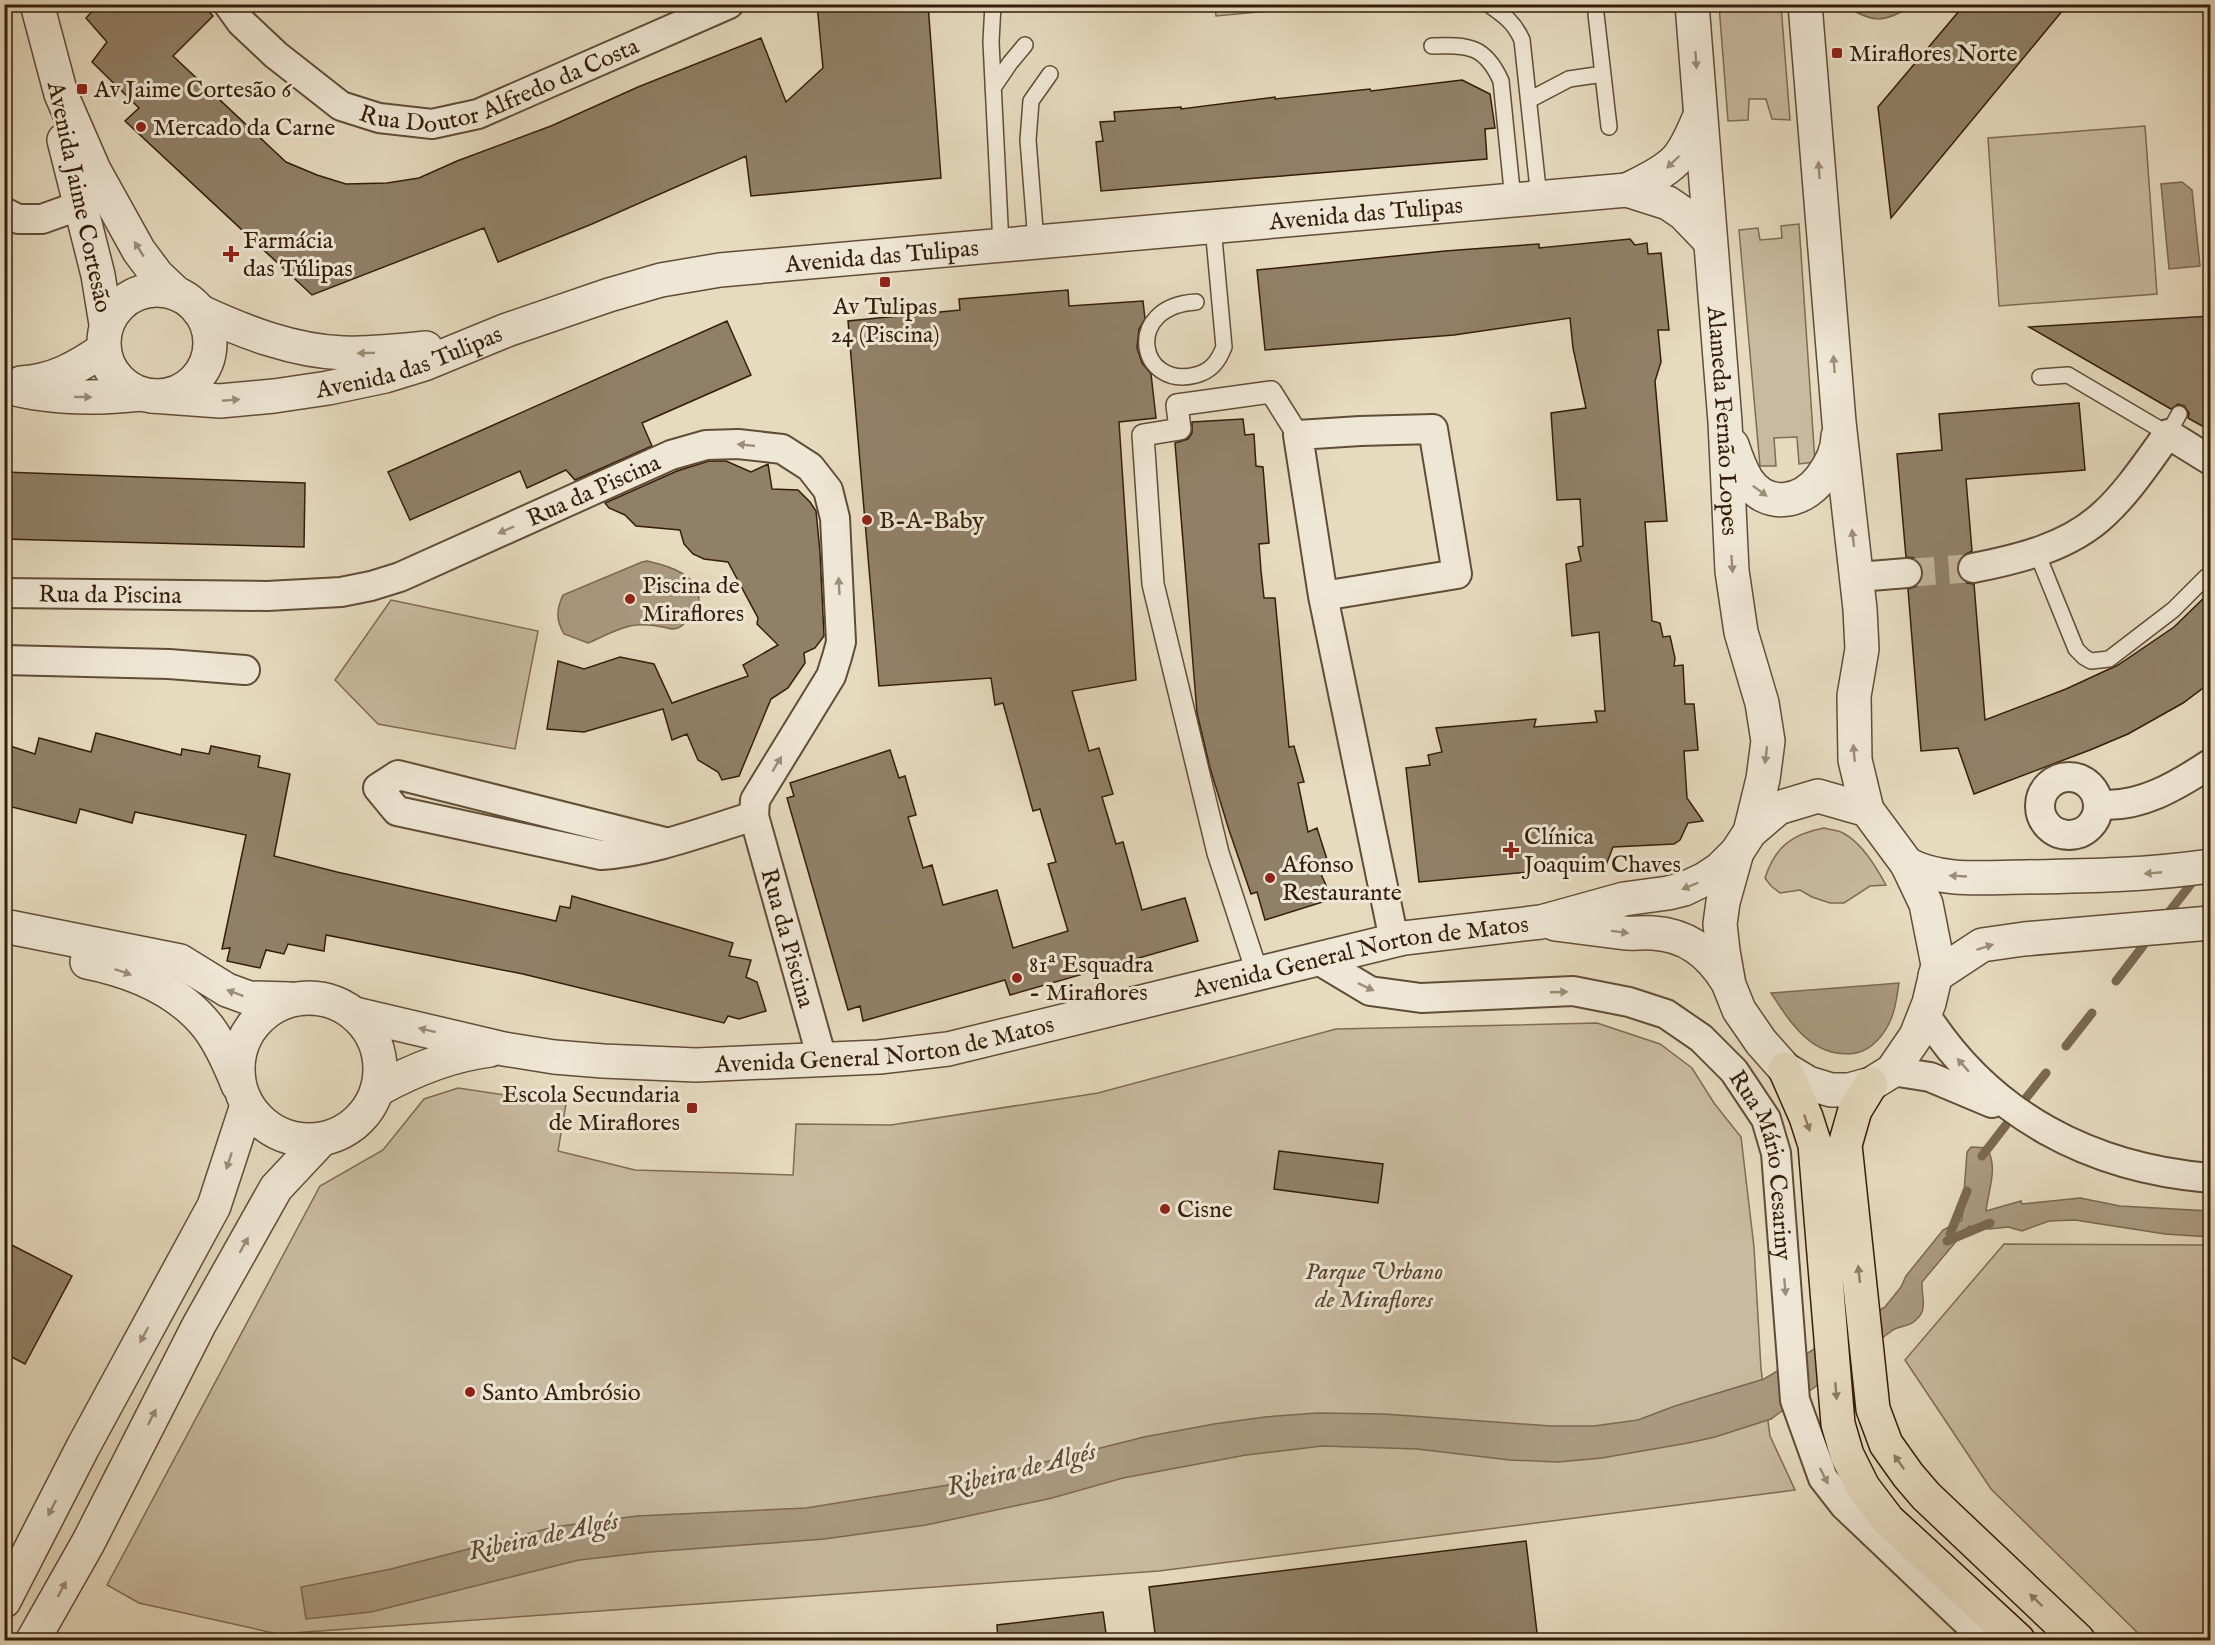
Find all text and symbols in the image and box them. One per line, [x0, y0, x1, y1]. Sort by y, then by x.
street label: Rua Doutor Alfredo da Costa [355, 31, 644, 142]
place label: Miraflores Norte [1849, 39, 2018, 70]
marker: Miraflores Norte [1830, 46, 1844, 60]
one-way arrow [1691, 51, 1701, 70]
place label: Av Jaime Cortesão 6 [93, 75, 292, 106]
street label: Avenida Jaime Cortesão [39, 78, 118, 316]
marker: Av Jaime Cortesão 6 [75, 82, 89, 96]
place label: Mercado da Carne [153, 113, 335, 144]
marker: Mercado da Carne [134, 120, 148, 134]
one-way arrow [1665, 155, 1680, 169]
one-way arrow [1814, 160, 1824, 179]
street label: Avenida das Tulipas [1267, 191, 1464, 239]
place label: Farmácia das Túlipas [243, 226, 353, 285]
street label: Avenida das Tulipas [783, 233, 980, 281]
one-way arrow [133, 242, 145, 258]
marker: Farmácia das Túlipas [224, 247, 238, 261]
marker: Av Tulipas 24 (Piscina) [878, 275, 892, 289]
place label: Av Tulipas 24 (Piscina) [830, 292, 940, 351]
street label: Alameda Fernão Lopes [1699, 304, 1744, 536]
street label: Avenida das Tulipas [313, 320, 507, 407]
one-way arrow [357, 348, 376, 358]
one-way arrow [1829, 354, 1839, 373]
one-way arrow [73, 392, 92, 402]
one-way arrow [222, 395, 241, 405]
one-way arrow [737, 440, 756, 450]
street label: Rua da Piscina [522, 448, 666, 535]
one-way arrow [1751, 485, 1767, 497]
place label: B-A-Baby [879, 506, 984, 537]
marker: B-A-Baby [860, 513, 874, 527]
one-way arrow [497, 525, 514, 534]
one-way arrow [1848, 529, 1858, 548]
one-way arrow [1727, 555, 1736, 574]
place label: Piscina de Miraflores [642, 571, 744, 630]
one-way arrow [834, 576, 843, 595]
street label: Rua da Piscina [38, 579, 182, 612]
marker: Piscina de Miraflores [623, 592, 637, 606]
one-way arrow [1849, 743, 1859, 762]
one-way arrow [1761, 745, 1771, 764]
one-way arrow [771, 756, 782, 772]
place label: Clínica Joaquim Chaves [1521, 822, 1681, 881]
marker: Clínica Joaquim Chaves [1502, 841, 1520, 859]
place label: Afonso Restaurante [1281, 850, 1402, 909]
street label: Rua da Piscina [752, 865, 821, 1012]
one-way arrow [2143, 869, 2162, 878]
marker: Afonso Restaurante [1263, 871, 1277, 885]
one-way arrow [1948, 871, 1967, 880]
one-way arrow [1681, 882, 1699, 891]
street label: Avenida General Norton de Matos [1189, 910, 1530, 1006]
one-way arrow [1611, 927, 1630, 937]
one-way arrow [1976, 941, 1994, 951]
place label: 81ª Esquadra - Miraflores [1029, 950, 1154, 1009]
one-way arrow [114, 967, 132, 977]
marker: 81ª Esquadra - Miraflores [1010, 971, 1024, 985]
one-way arrow [1357, 982, 1375, 992]
one-way arrow [1550, 987, 1569, 996]
one-way arrow [226, 988, 244, 998]
street label: Avenida General Norton de Matos [713, 1010, 1057, 1081]
one-way arrow [418, 1024, 436, 1034]
one-way arrow [1957, 1058, 1970, 1073]
street label: Rua Mário Cesariny [1721, 1065, 1798, 1262]
place label: Escola Secundaria de Miraflores [502, 1080, 681, 1139]
marker: Escola Secundaria de Miraflores [685, 1101, 699, 1115]
one-way arrow [1803, 1114, 1813, 1132]
one-way arrow [223, 1152, 233, 1170]
place label: Cisne [1177, 1195, 1233, 1226]
marker: Cisne [1158, 1202, 1172, 1216]
one-way arrow [239, 1236, 249, 1253]
park label: Parque Urbano de Miraflores [1305, 1257, 1443, 1316]
one-way arrow [1854, 1265, 1864, 1284]
one-way arrow [1780, 1277, 1790, 1296]
one-way arrow [139, 1327, 149, 1344]
place label: Santo Ambrósio [482, 1378, 641, 1409]
one-way arrow [1831, 1382, 1841, 1401]
marker: Santo Ambrósio [463, 1385, 477, 1399]
one-way arrow [147, 1408, 157, 1425]
water label: Ribeira de Algés [943, 1435, 1100, 1505]
one-way arrow [1893, 1455, 1905, 1471]
one-way arrow [1819, 1467, 1829, 1484]
one-way arrow [48, 1499, 57, 1516]
water label: Ribeira de Algés [465, 1504, 622, 1569]
one-way arrow [56, 1581, 66, 1598]
one-way arrow [2029, 1594, 2044, 1607]

